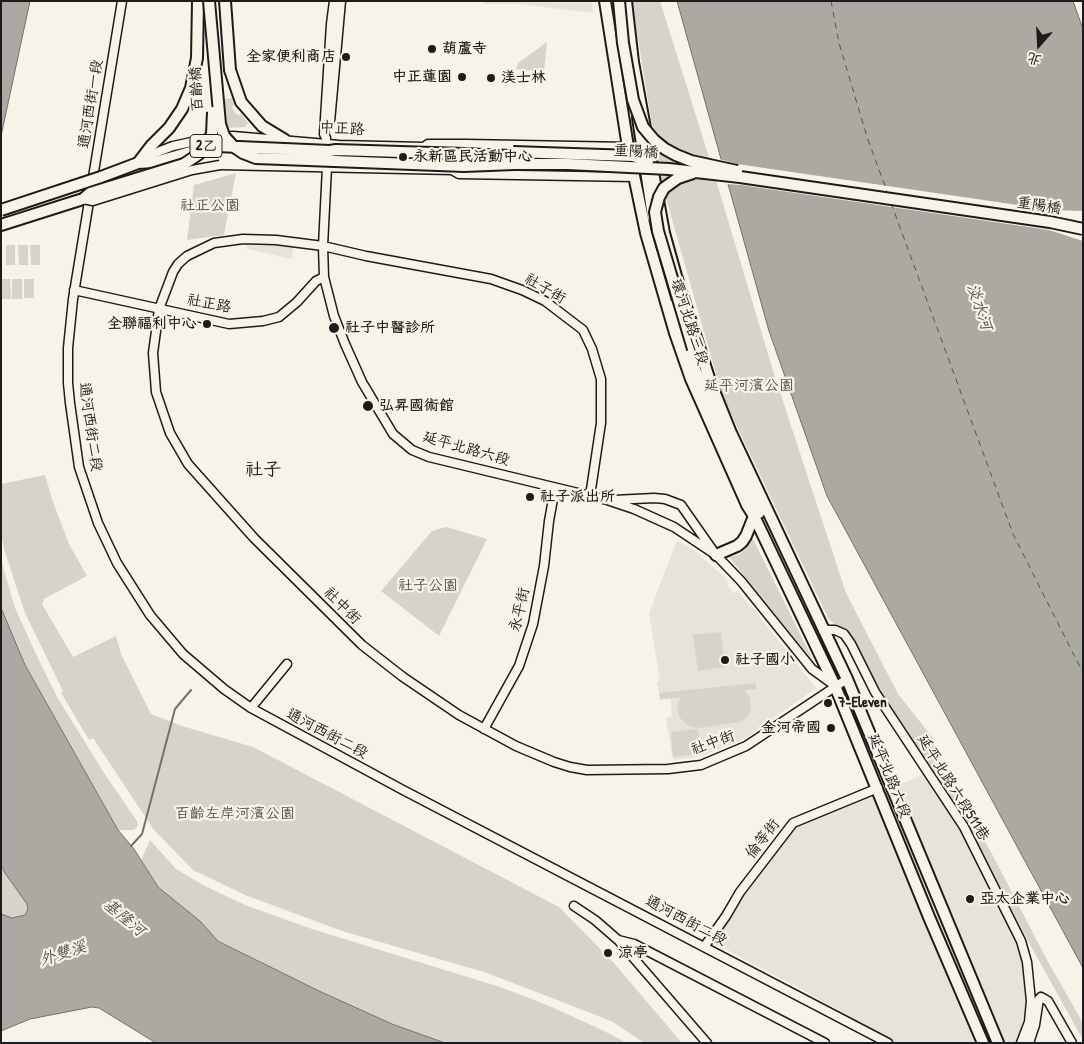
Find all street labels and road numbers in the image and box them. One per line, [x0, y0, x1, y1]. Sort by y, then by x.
street label: 通河西街一段 [75, 58, 107, 150]
street label: 百齡橋 [187, 66, 207, 112]
street label: 中正路 [319, 119, 365, 139]
road number: 2乙 [190, 134, 222, 158]
street label: 重陽橋 [613, 142, 659, 162]
street label: 重陽橋 [1015, 194, 1063, 218]
street label: 社子街 [521, 270, 569, 308]
street label: 環河北路三段 [667, 276, 711, 368]
street label: 社正路 [185, 291, 233, 317]
street label: 通河西街二段 [75, 381, 105, 473]
street label: 延平北路六段 [420, 428, 512, 470]
street label: 社中街 [320, 584, 364, 628]
street label: 永平街 [506, 586, 534, 634]
street label: 通河西街二段 [283, 705, 371, 763]
street label: 社中街 [689, 727, 737, 759]
street label: 延平北路六段 [864, 731, 914, 821]
street label: 延平北路六段511巷 [913, 731, 993, 845]
street label: 倫等街 [742, 816, 784, 862]
street label: 通河西街二段 [642, 892, 730, 950]

